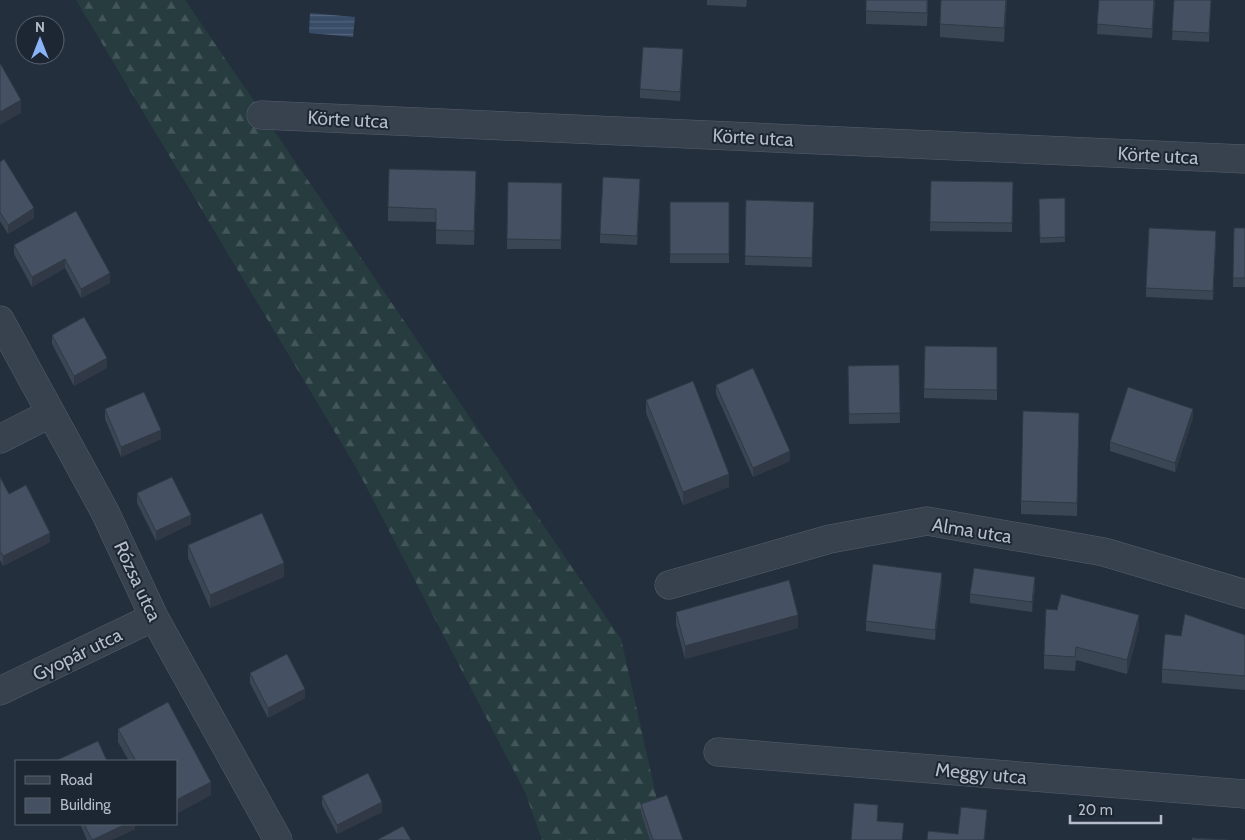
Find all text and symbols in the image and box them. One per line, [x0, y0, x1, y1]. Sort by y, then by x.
north arrow [15, 15, 65, 65]
text: N [35, 18, 45, 36]
street label: Körte utca [307, 106, 389, 133]
street label: Körte utca [712, 124, 794, 151]
street label: Körte utca [1117, 142, 1199, 169]
street label: Alma utca [931, 513, 1013, 548]
street label: Rózsa utca [109, 538, 166, 625]
street label: Gyopár utca [29, 623, 126, 686]
street label: Meggy utca [934, 758, 1028, 789]
legend [15, 760, 178, 825]
text: Road [60, 771, 93, 789]
scale bar [1070, 792, 1161, 824]
text: Building [60, 796, 111, 814]
text: 20 m [1078, 801, 1113, 819]

